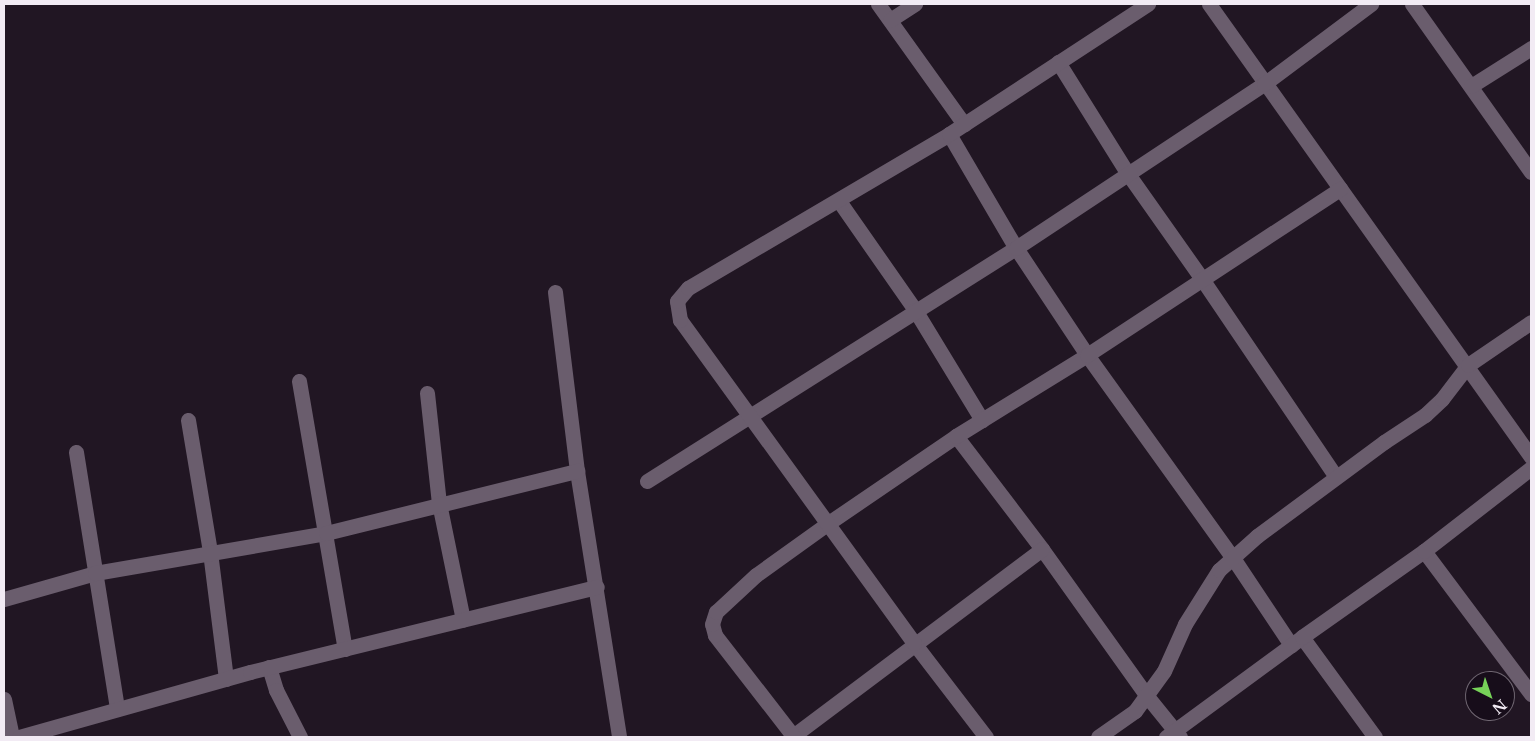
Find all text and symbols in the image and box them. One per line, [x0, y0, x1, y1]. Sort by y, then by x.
north arrow [1465, 671, 1515, 721]
text: N [1488, 695, 1510, 718]

